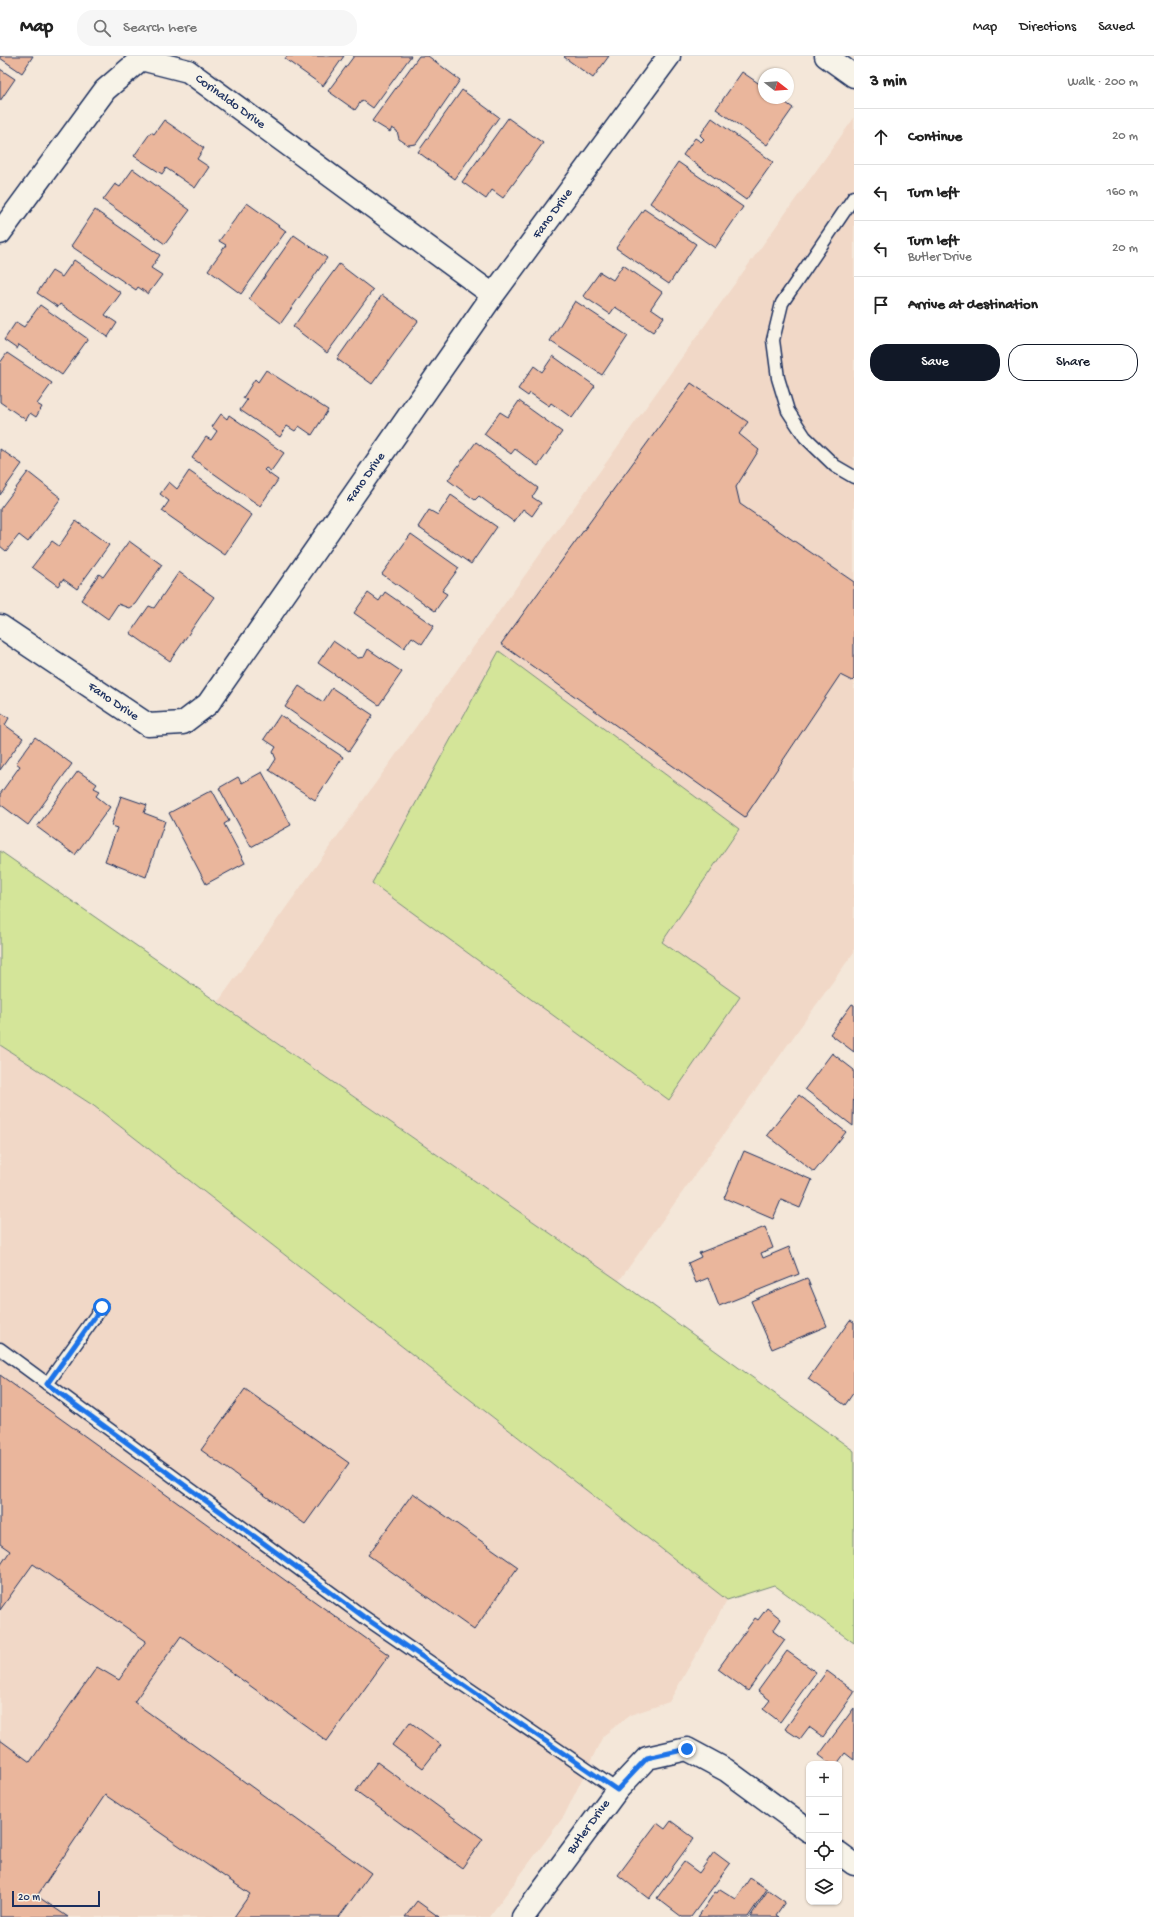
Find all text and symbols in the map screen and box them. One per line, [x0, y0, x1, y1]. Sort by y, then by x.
search box [77, 10, 357, 46]
text: Map [20, 16, 53, 39]
icon: search [91, 17, 113, 39]
text: Search here [123, 19, 197, 37]
text: Map [973, 19, 997, 36]
text: Directions [1019, 19, 1076, 36]
text: Saved [1098, 19, 1134, 36]
north arrow [758, 68, 794, 104]
street label: Corinaldo Drive [192, 71, 268, 133]
text: 3 min [870, 72, 907, 92]
text: Walk · 200 m [1067, 75, 1138, 90]
icon: ahead [870, 126, 892, 148]
text: Continue [908, 128, 962, 146]
text: 20 m [1112, 129, 1138, 144]
icon: left [870, 182, 892, 204]
text: Turn left [908, 184, 959, 202]
text: 160 m [1106, 185, 1138, 200]
street label: Fano Drive [529, 186, 576, 243]
text: Turn left [908, 232, 959, 250]
icon: left [870, 238, 892, 260]
text: 20 m [1112, 241, 1138, 256]
text: Butler Drive [908, 250, 972, 265]
icon: arrive [870, 294, 892, 316]
text: Arrive at destination [908, 296, 1038, 314]
button: Save [870, 344, 1000, 381]
button: Share [1008, 344, 1138, 381]
street label: Fano Drive [343, 450, 389, 507]
street label: Fano Drive [84, 679, 142, 725]
route start [93, 1298, 111, 1316]
route end [678, 1740, 696, 1758]
map controls [806, 1761, 842, 1905]
button: + [806, 1761, 842, 1797]
street label: Butler Drive [564, 1797, 614, 1858]
button: − [806, 1797, 842, 1833]
button: locate [806, 1833, 842, 1869]
button: layers [806, 1869, 842, 1905]
scale bar [12, 1889, 100, 1908]
text: 20 m [18, 1892, 40, 1904]

